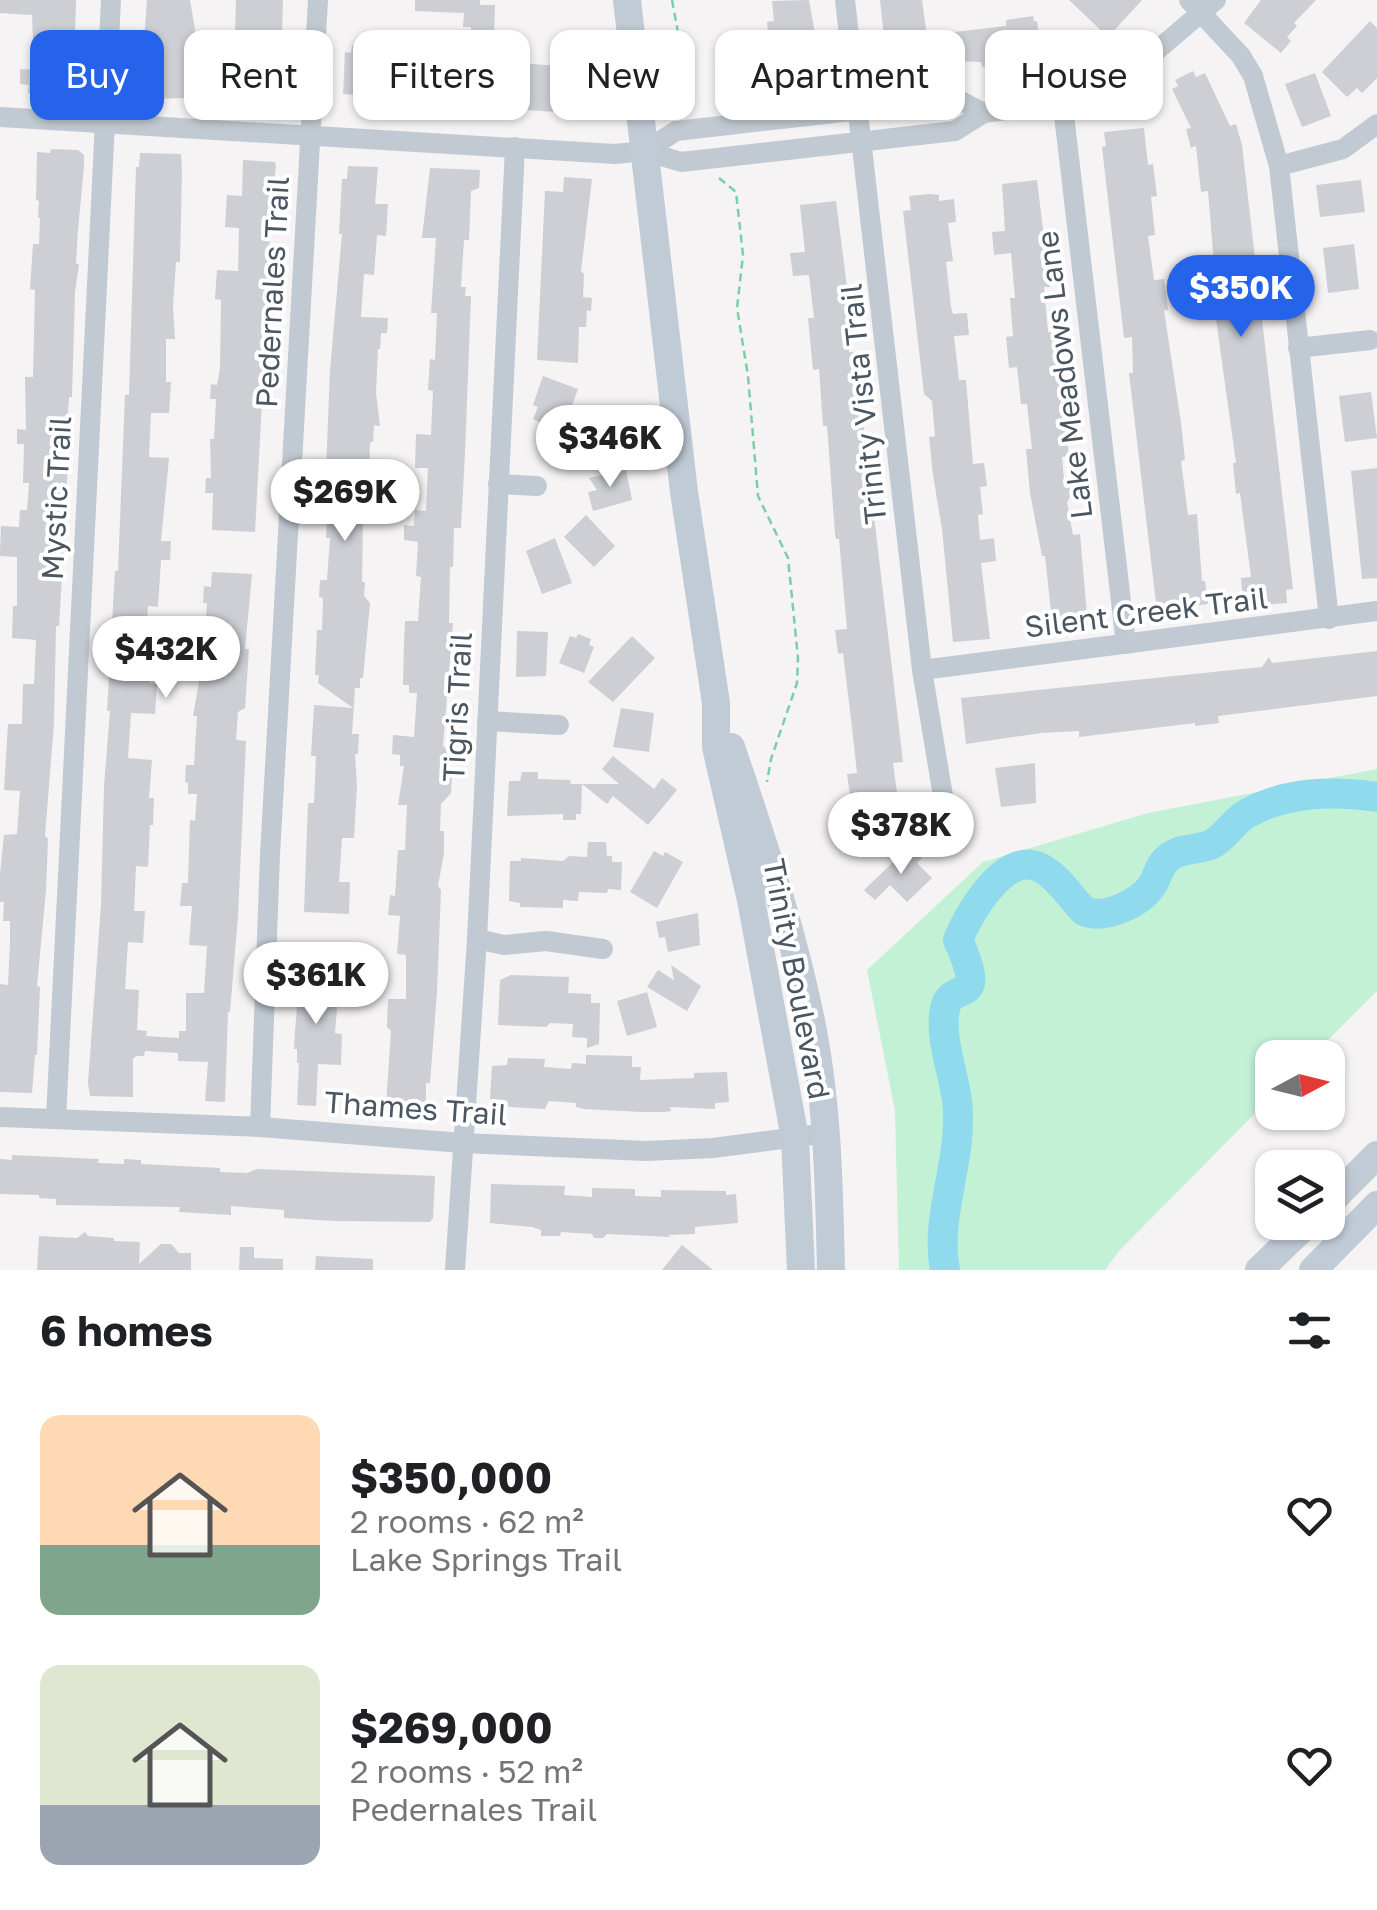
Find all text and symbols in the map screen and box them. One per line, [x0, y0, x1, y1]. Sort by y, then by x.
chip: Buy [30, 30, 164, 120]
chip: Rent [184, 30, 333, 120]
chip: Filters [353, 30, 530, 120]
chip: New [550, 30, 695, 120]
chip: Apartment [715, 30, 965, 120]
chip: House [985, 30, 1163, 120]
street label: Pedernales Trail [248, 175, 296, 409]
street label: Lake Meadows Lane [1028, 229, 1100, 521]
pin: $350K [1171, 255, 1311, 340]
text: $350K [1189, 268, 1293, 306]
street label: Trinity Vista Trail [832, 282, 894, 526]
pin: $346K [540, 405, 680, 490]
street label: Mystic Trail [34, 415, 78, 581]
text: $346K [558, 418, 662, 456]
pin: $269K [275, 459, 415, 544]
text: $269K [293, 472, 397, 510]
street label: Silent Creek Trail [1022, 579, 1270, 645]
pin: $432K [96, 616, 236, 701]
text: $432K [114, 629, 218, 667]
street label: Tigris Trail [435, 631, 479, 783]
pin: $378K [831, 792, 971, 877]
text: $378K [850, 805, 952, 843]
street label: Trinity Boulevard [756, 856, 838, 1102]
pin: $361K [246, 942, 386, 1027]
text: $361K [266, 955, 366, 993]
north arrow [1255, 1040, 1345, 1130]
map controls [1255, 1040, 1345, 1240]
street label: Thames Trail [323, 1084, 509, 1132]
button: layers [1255, 1150, 1345, 1240]
icon: filters [1282, 1303, 1337, 1358]
text: 6 homes [40, 1305, 213, 1355]
text: $350,000 [350, 1452, 552, 1502]
icon: home [120, 1455, 240, 1575]
icon: heart [1282, 1488, 1337, 1543]
text: 2 rooms · 62 m² [350, 1502, 584, 1540]
text: Lake Springs Trail [350, 1540, 622, 1578]
text: $269,000 [350, 1702, 552, 1752]
icon: home [120, 1705, 240, 1825]
icon: heart [1282, 1738, 1337, 1793]
text: 2 rooms · 52 m² [350, 1752, 583, 1790]
text: Pedernales Trail [350, 1790, 597, 1828]

